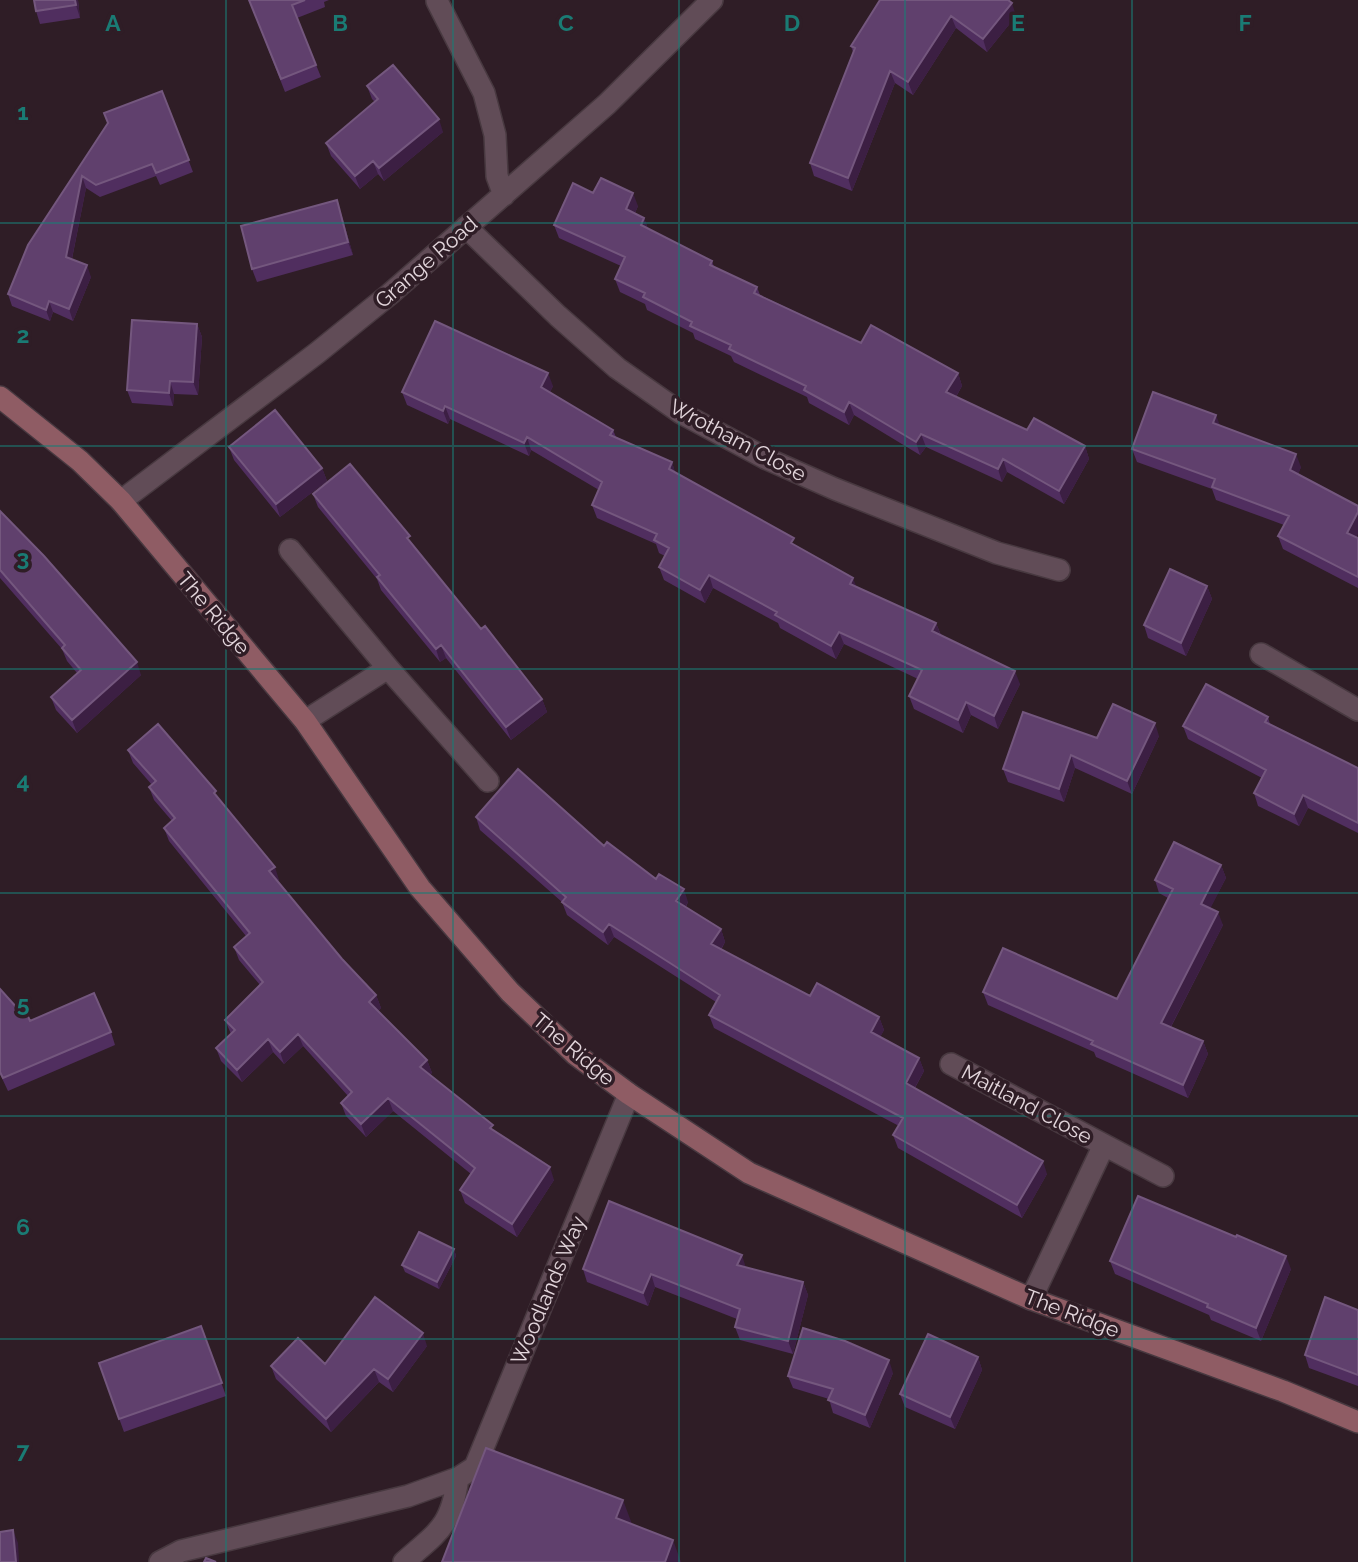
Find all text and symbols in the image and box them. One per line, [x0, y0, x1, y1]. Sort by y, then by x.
text: A [105, 9, 121, 36]
text: B [332, 9, 348, 36]
text: C [558, 9, 574, 36]
text: D [784, 9, 800, 36]
text: E [1011, 9, 1025, 36]
text: F [1238, 9, 1252, 36]
text: 1 [17, 98, 29, 125]
street label: Grange Road [370, 211, 482, 313]
text: 2 [17, 321, 29, 348]
street label: Wrotham Close [665, 394, 811, 486]
text: 3 [17, 544, 29, 571]
street label: The Ridge [173, 567, 255, 659]
text: 4 [16, 767, 30, 794]
text: 5 [17, 990, 30, 1017]
street label: The Ridge [528, 1008, 620, 1090]
street label: Maitland Close [957, 1059, 1097, 1149]
street label: Woodlands Way [505, 1212, 591, 1368]
text: 6 [16, 1213, 30, 1240]
street label: The Ridge [1021, 1284, 1123, 1342]
text: 7 [17, 1436, 30, 1463]

